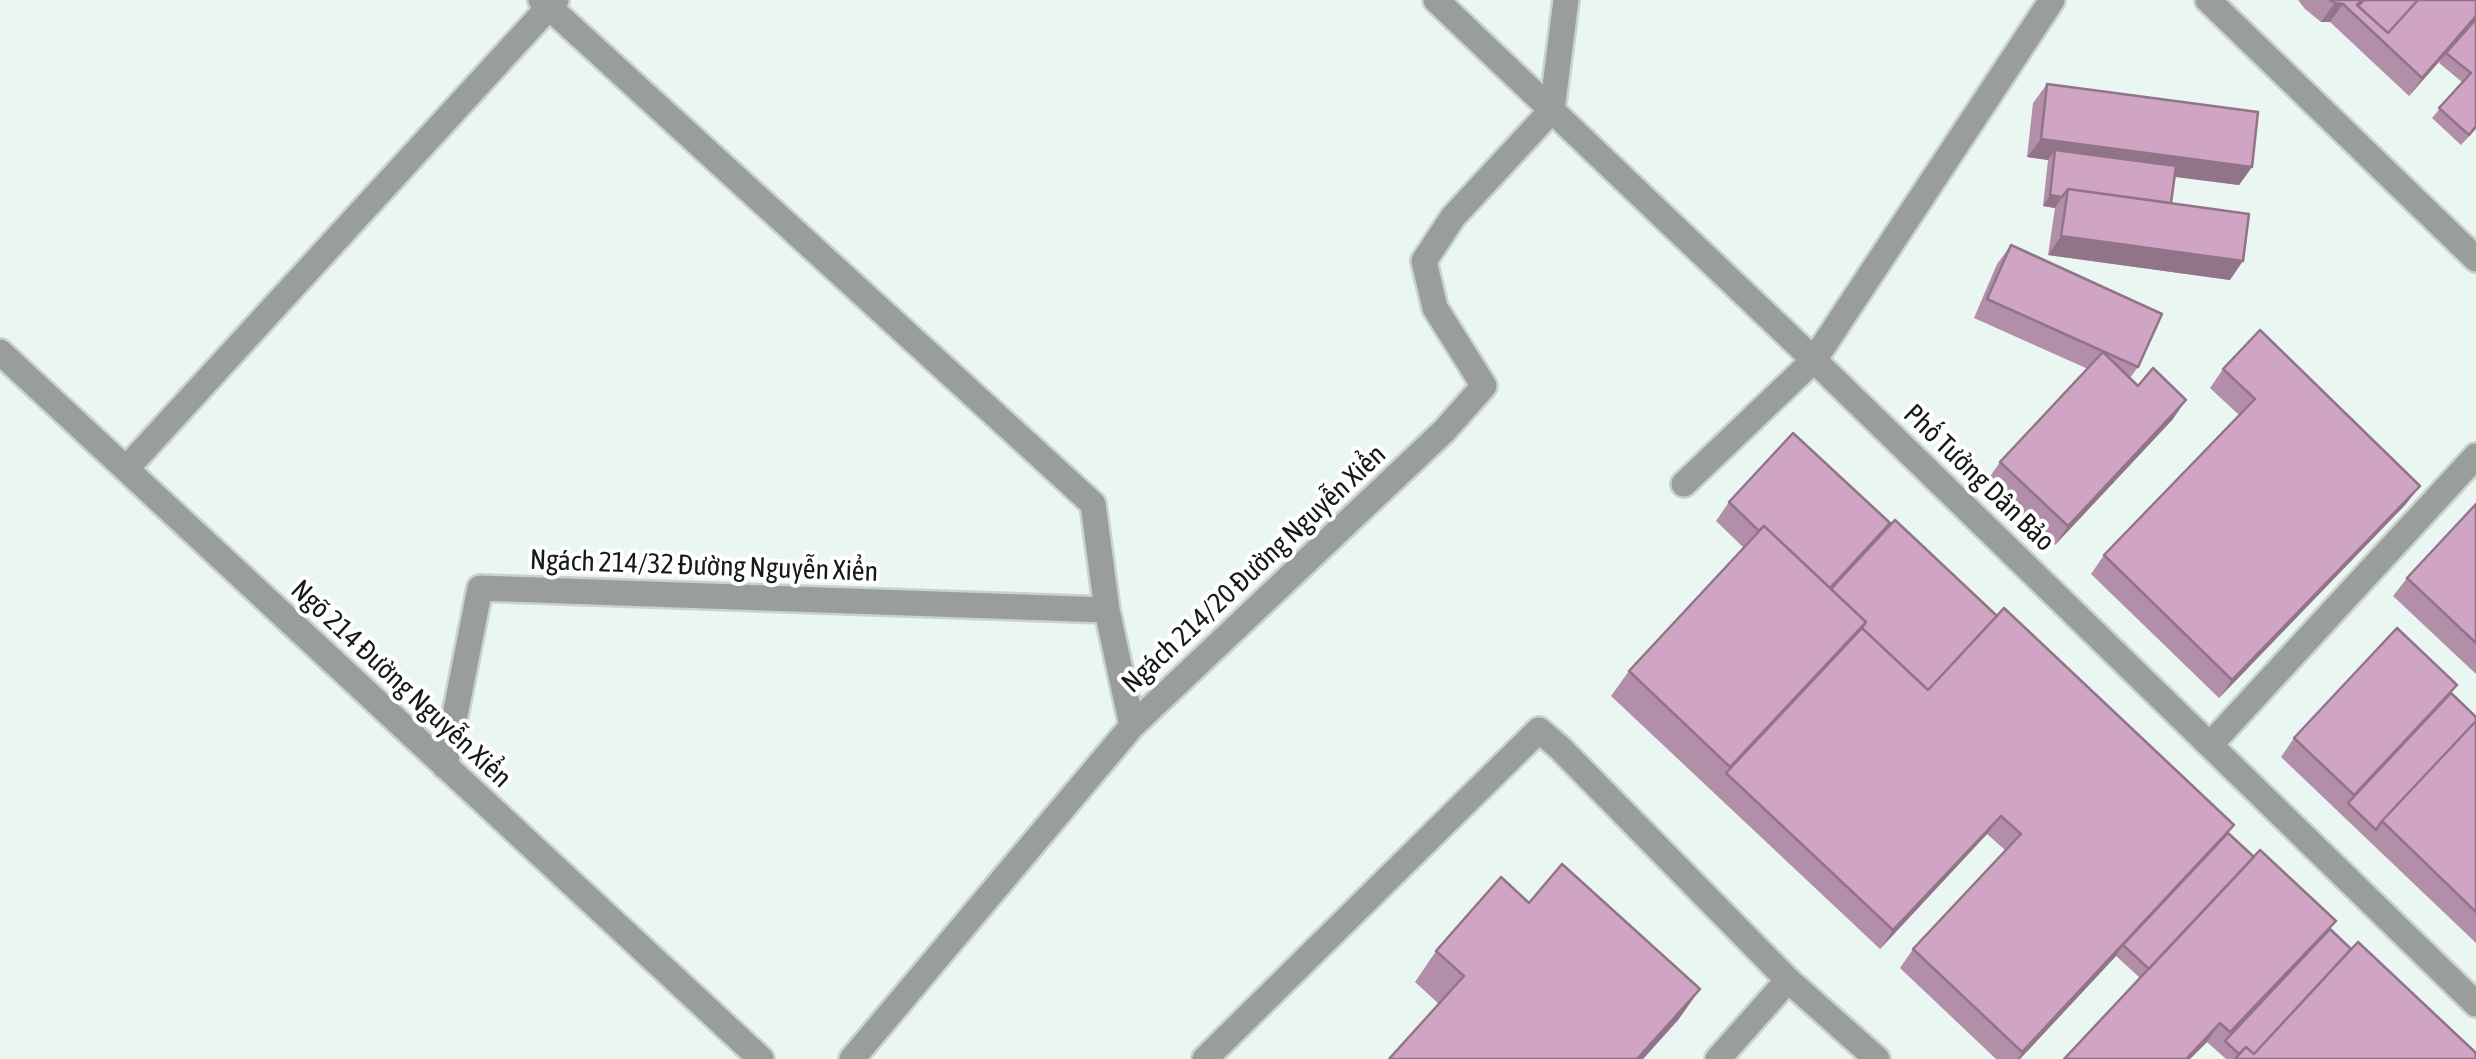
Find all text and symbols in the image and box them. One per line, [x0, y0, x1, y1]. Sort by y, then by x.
street label: Phố Tưởng Dân Bảo [1897, 398, 2061, 558]
street label: Ngách 214/20 Đường Nguyễn Xiển [1115, 438, 1393, 700]
street label: Ngách 214/32 Đường Nguyễn Xiển [529, 543, 879, 589]
street label: Ngõ 214 Đường Nguyễn Xiển [284, 573, 518, 795]

